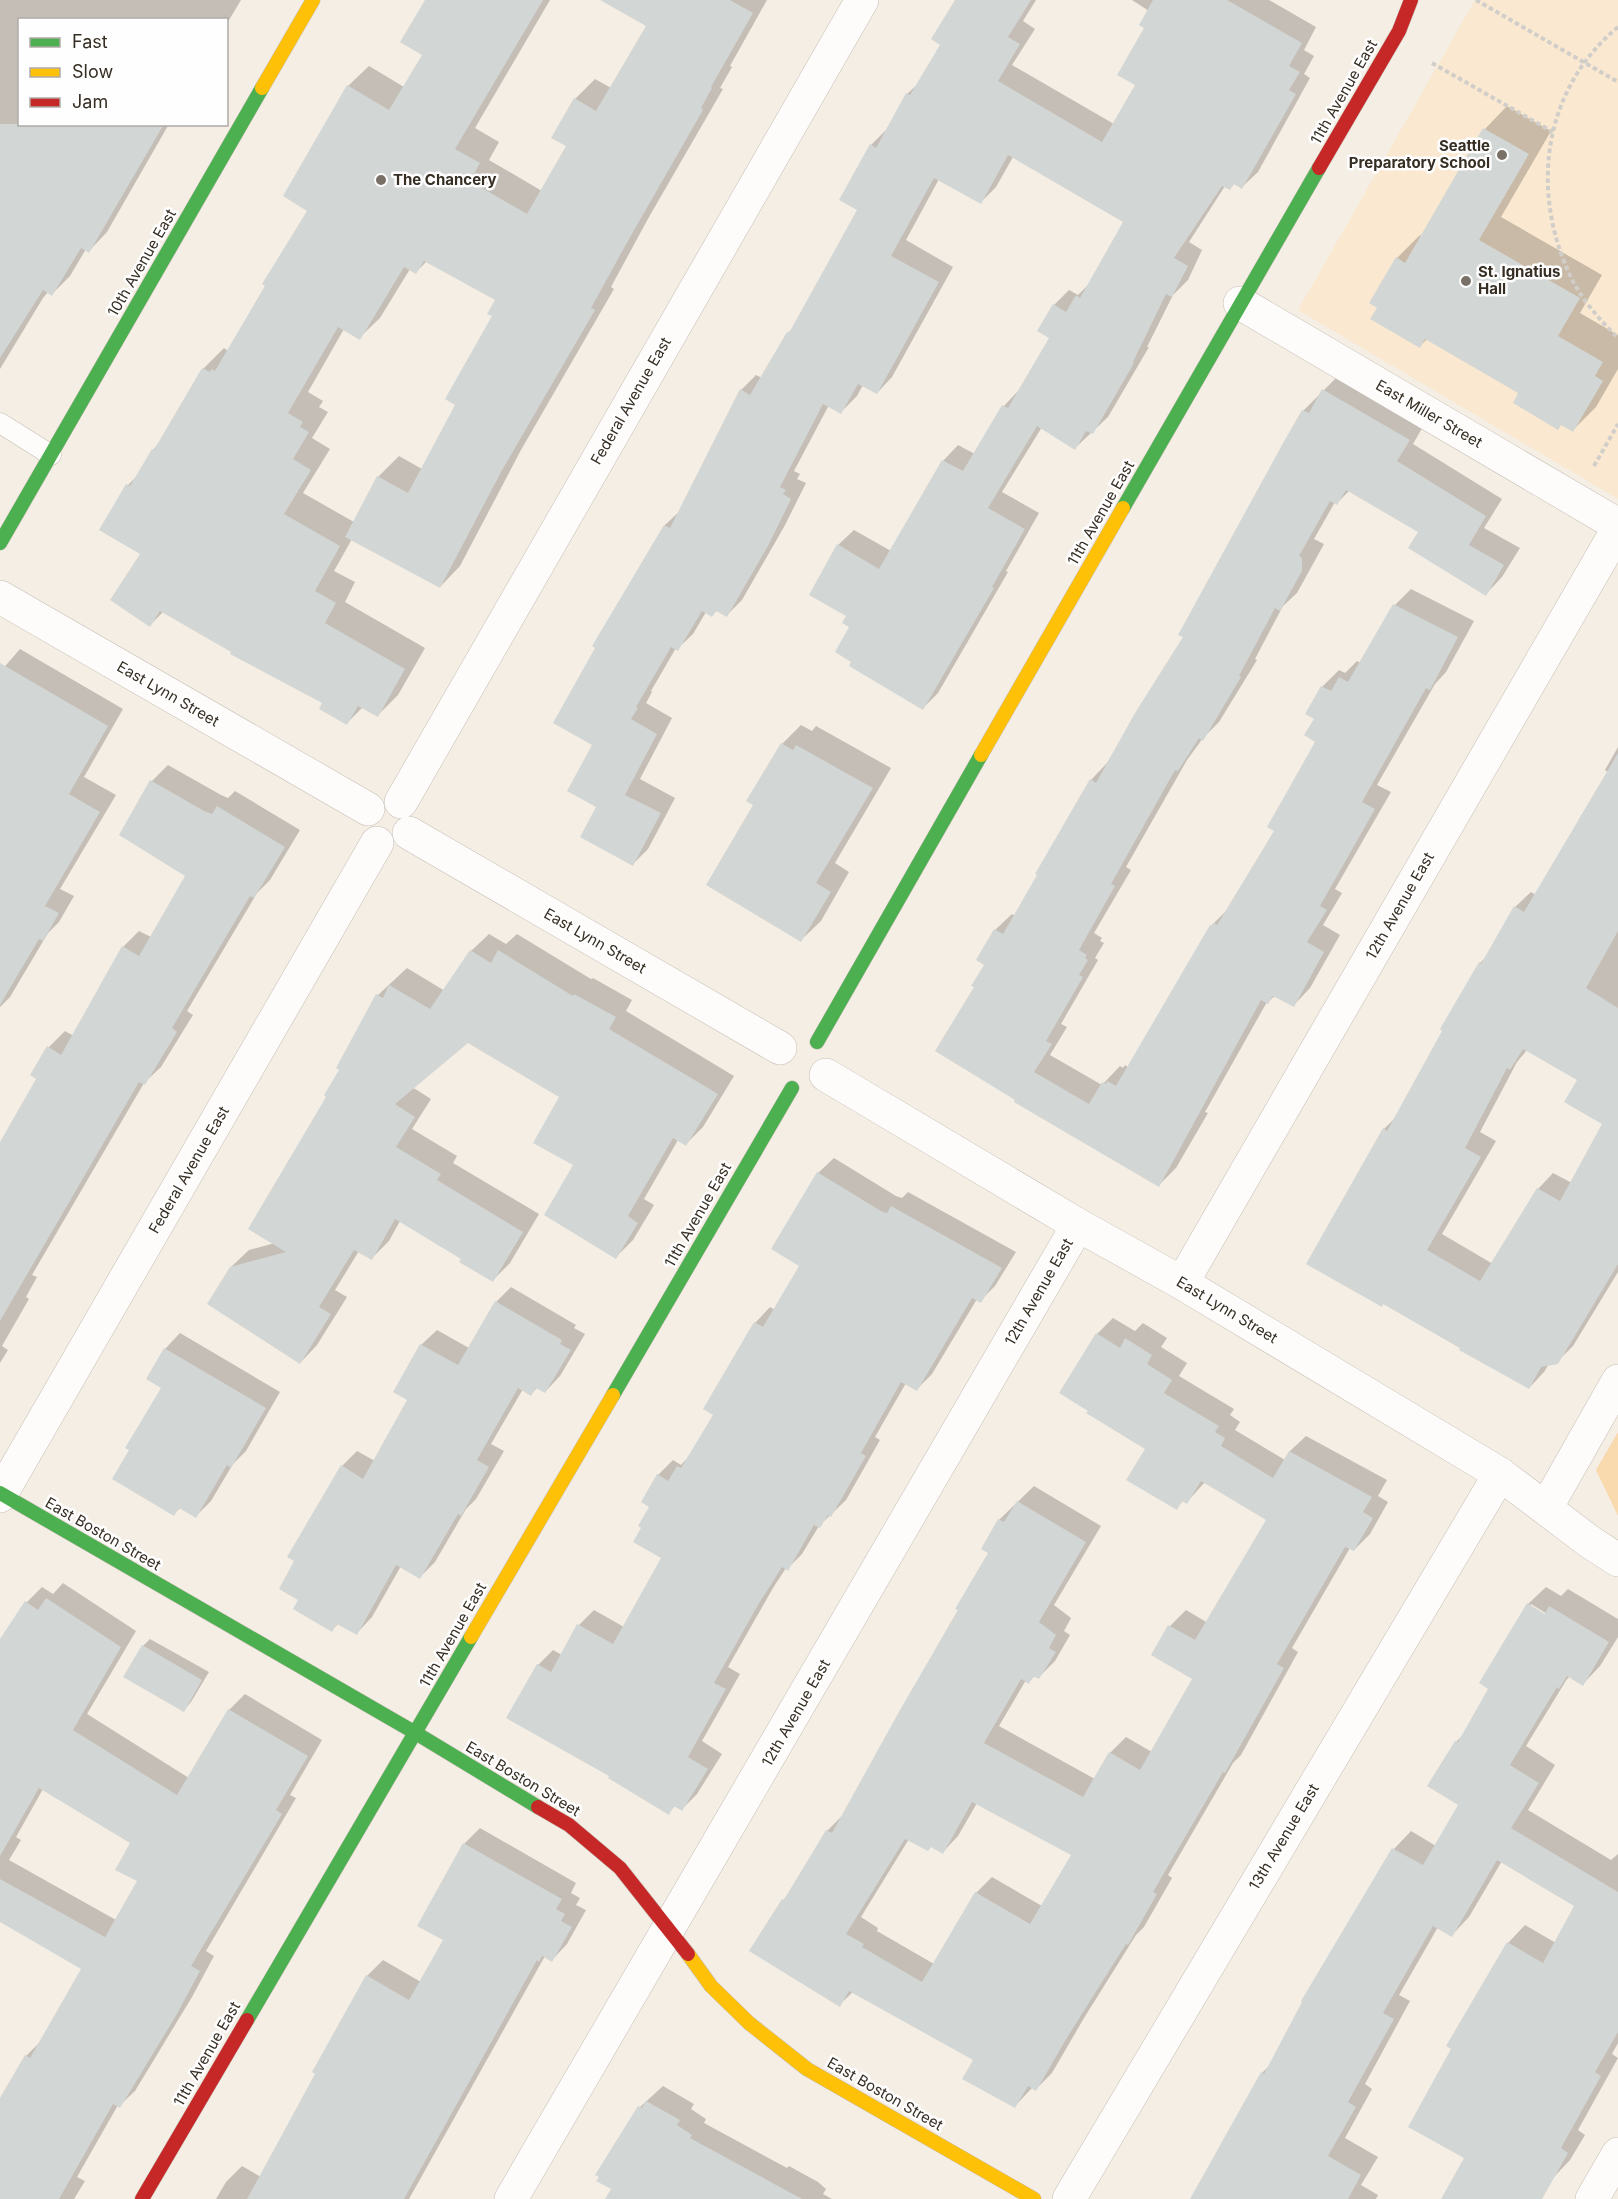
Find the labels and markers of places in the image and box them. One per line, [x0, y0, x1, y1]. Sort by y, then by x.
place label: Seattle Preparatory School [1349, 136, 1490, 172]
marker: Seattle Preparatory School [1495, 148, 1509, 162]
place label: The Chancery [393, 170, 496, 189]
marker: The Chancery [374, 173, 388, 187]
place label: St. Ignatius Hall [1478, 262, 1560, 298]
marker: St. Ignatius Hall [1459, 274, 1473, 288]

